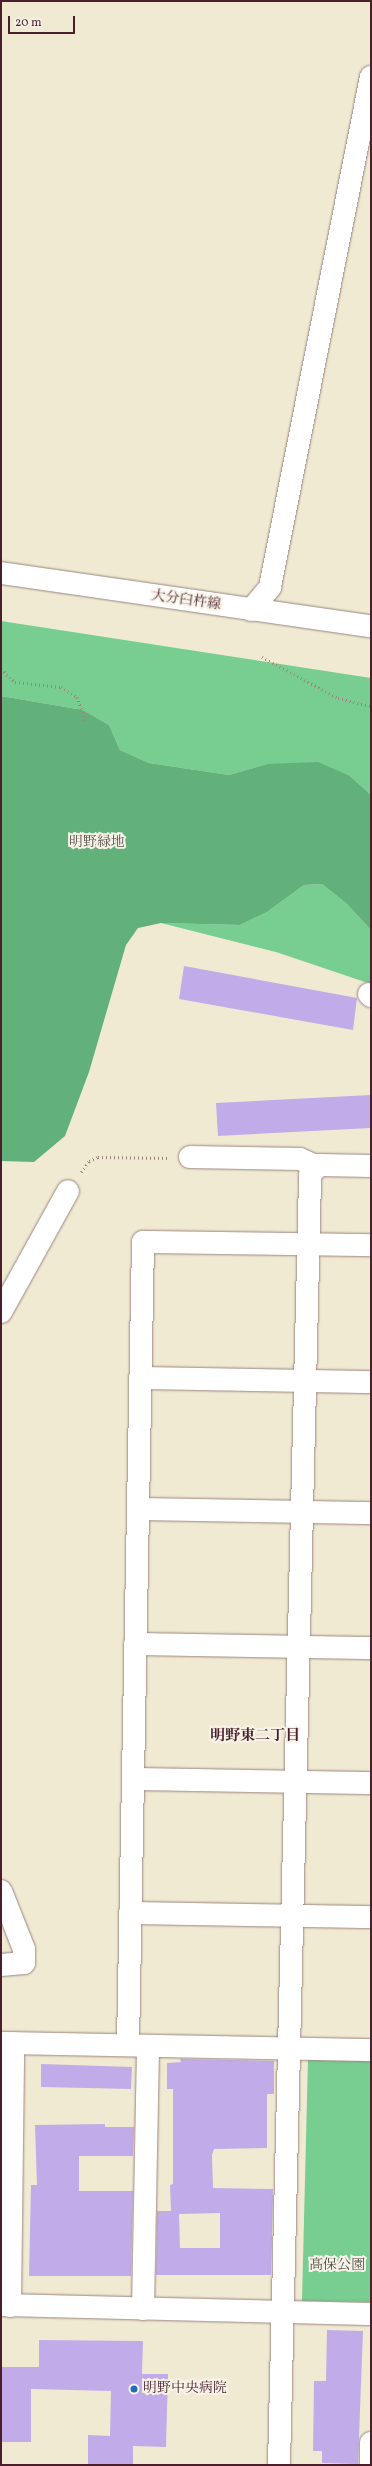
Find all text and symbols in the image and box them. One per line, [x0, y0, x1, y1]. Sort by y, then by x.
scale bar [10, 8, 77, 34]
text: 20 m [15, 15, 42, 31]
street label: 大分臼杵線 [150, 588, 222, 614]
park label: 明野緑地 [69, 835, 125, 851]
district label: 明野東二丁目 [210, 1728, 300, 1746]
park label: 髙保公園 [309, 2258, 365, 2274]
place label: 明野中央病院 [143, 2381, 227, 2397]
marker: 明野中央病院 [128, 2383, 140, 2395]

